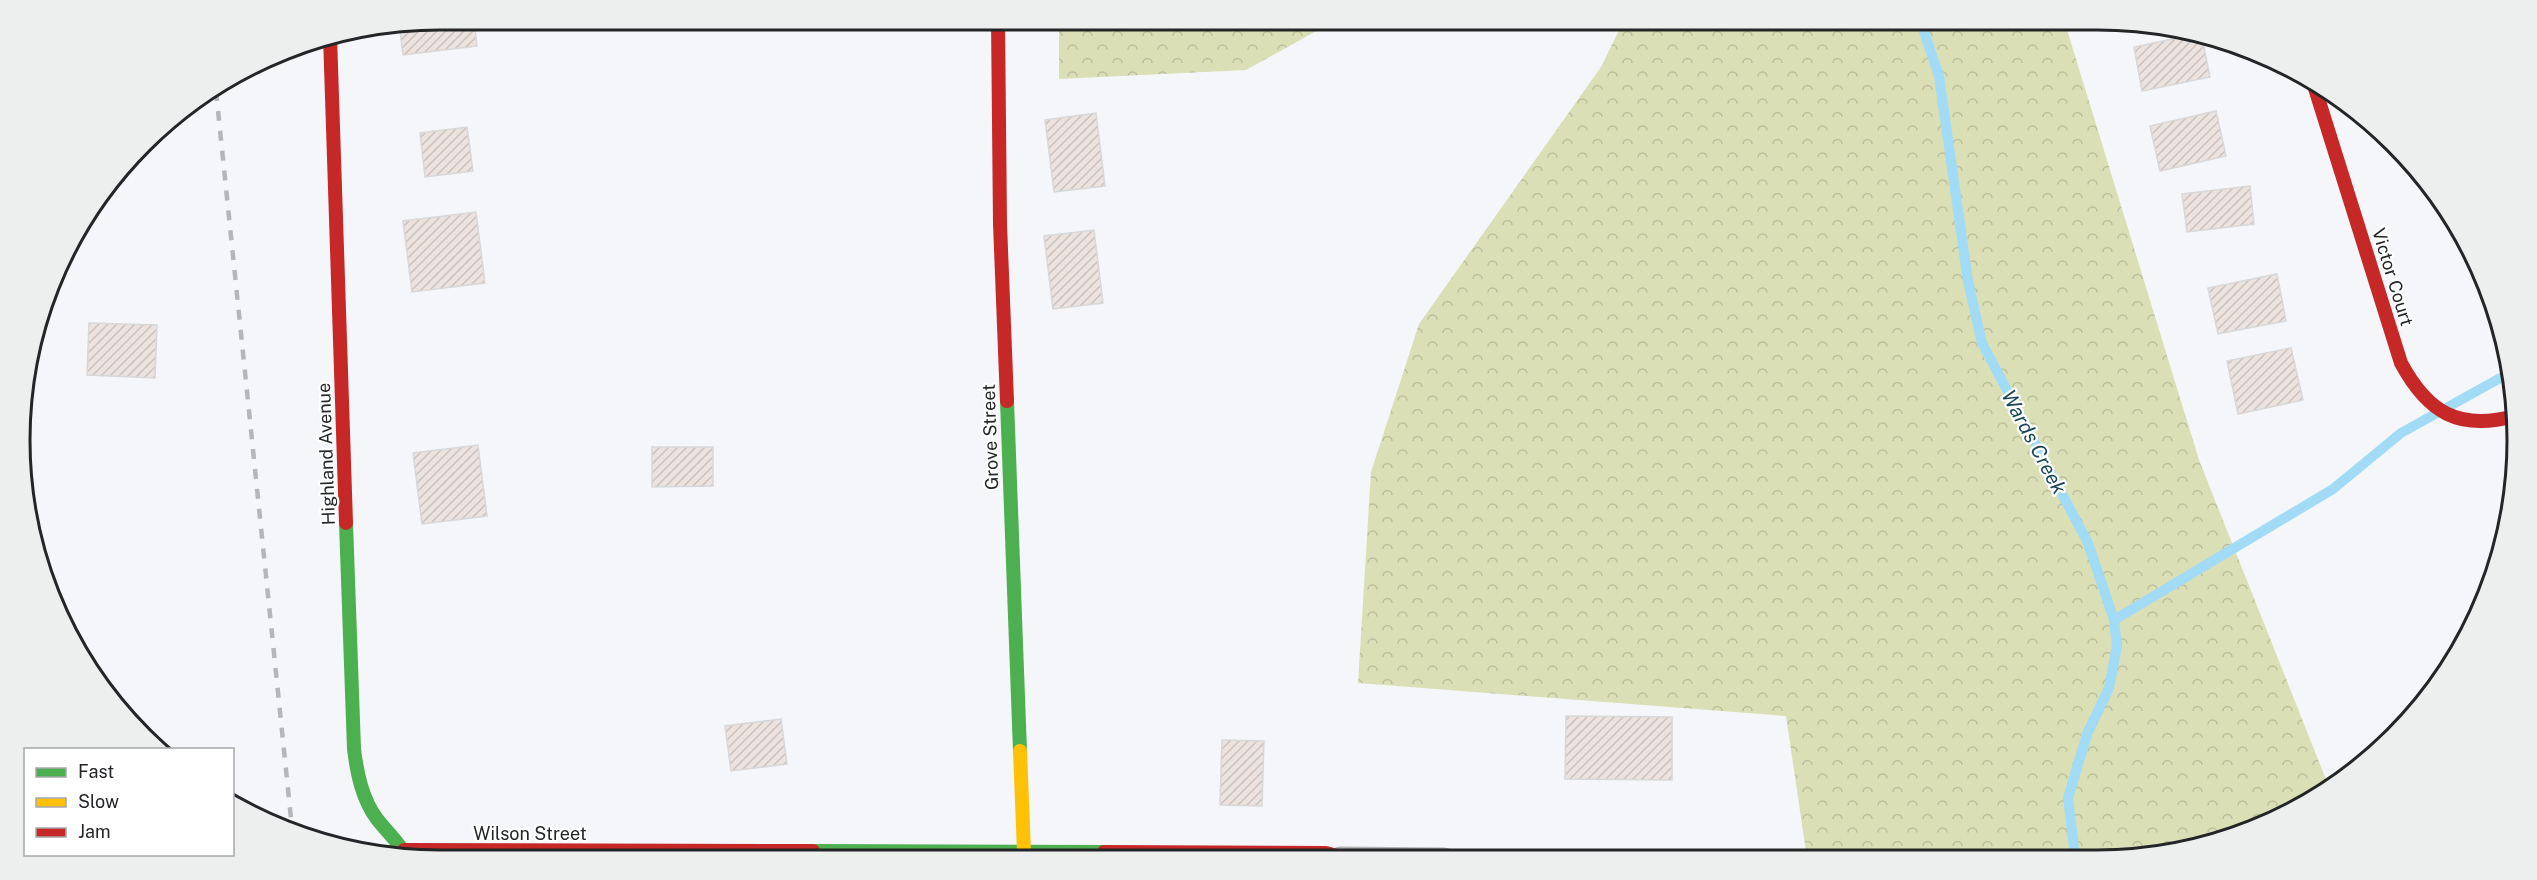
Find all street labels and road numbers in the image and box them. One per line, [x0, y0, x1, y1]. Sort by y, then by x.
street label: Victor Court [2368, 226, 2418, 328]
street label: Highland Avenue [313, 382, 339, 526]
street label: Grove Street [978, 384, 1002, 490]
street label: Wilson Street [473, 823, 587, 844]

